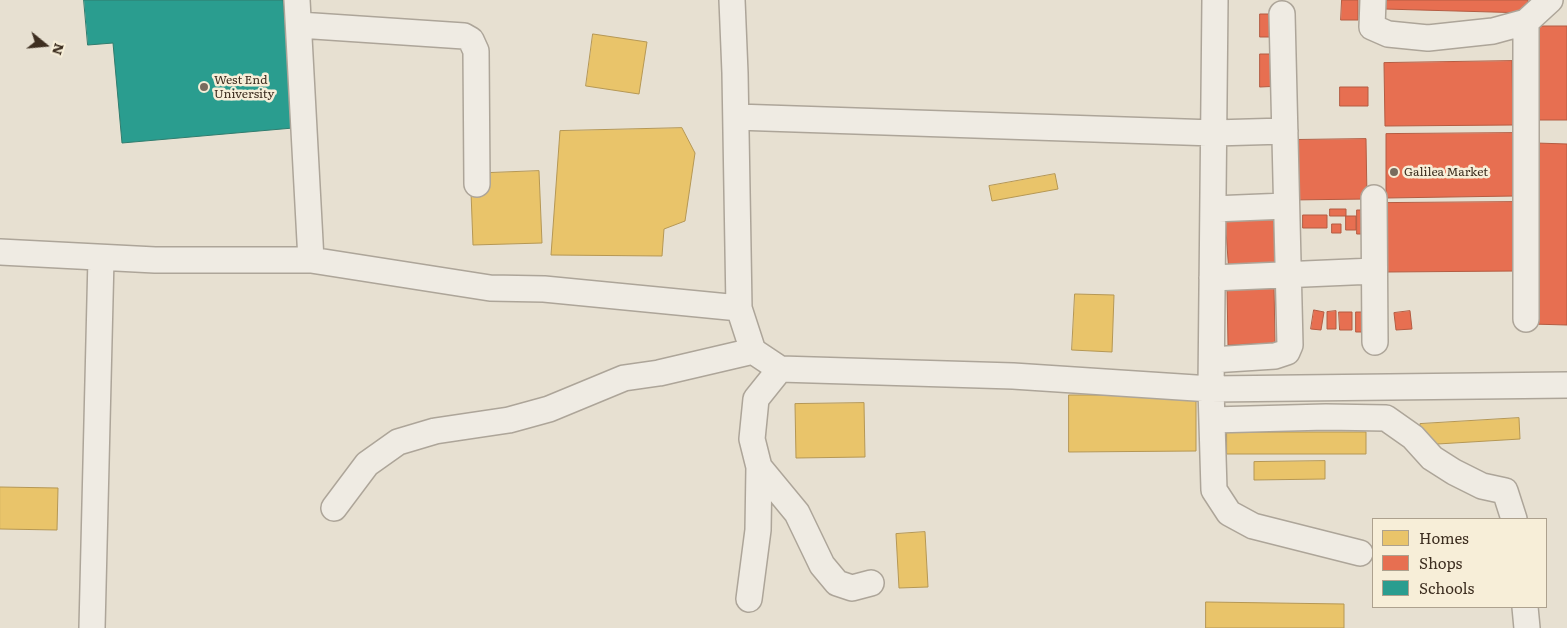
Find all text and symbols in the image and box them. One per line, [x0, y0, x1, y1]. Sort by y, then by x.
north arrow [20, 20, 70, 70]
text: N [48, 41, 71, 58]
place label: West End University [214, 73, 274, 101]
marker: West End University [198, 81, 210, 93]
place label: Galilea Market [1404, 165, 1488, 179]
marker: Galilea Market [1388, 166, 1400, 178]
legend [1372, 518, 1547, 608]
text: Homes [1419, 526, 1469, 549]
text: Shops [1419, 551, 1462, 574]
text: Schools [1419, 576, 1474, 599]

